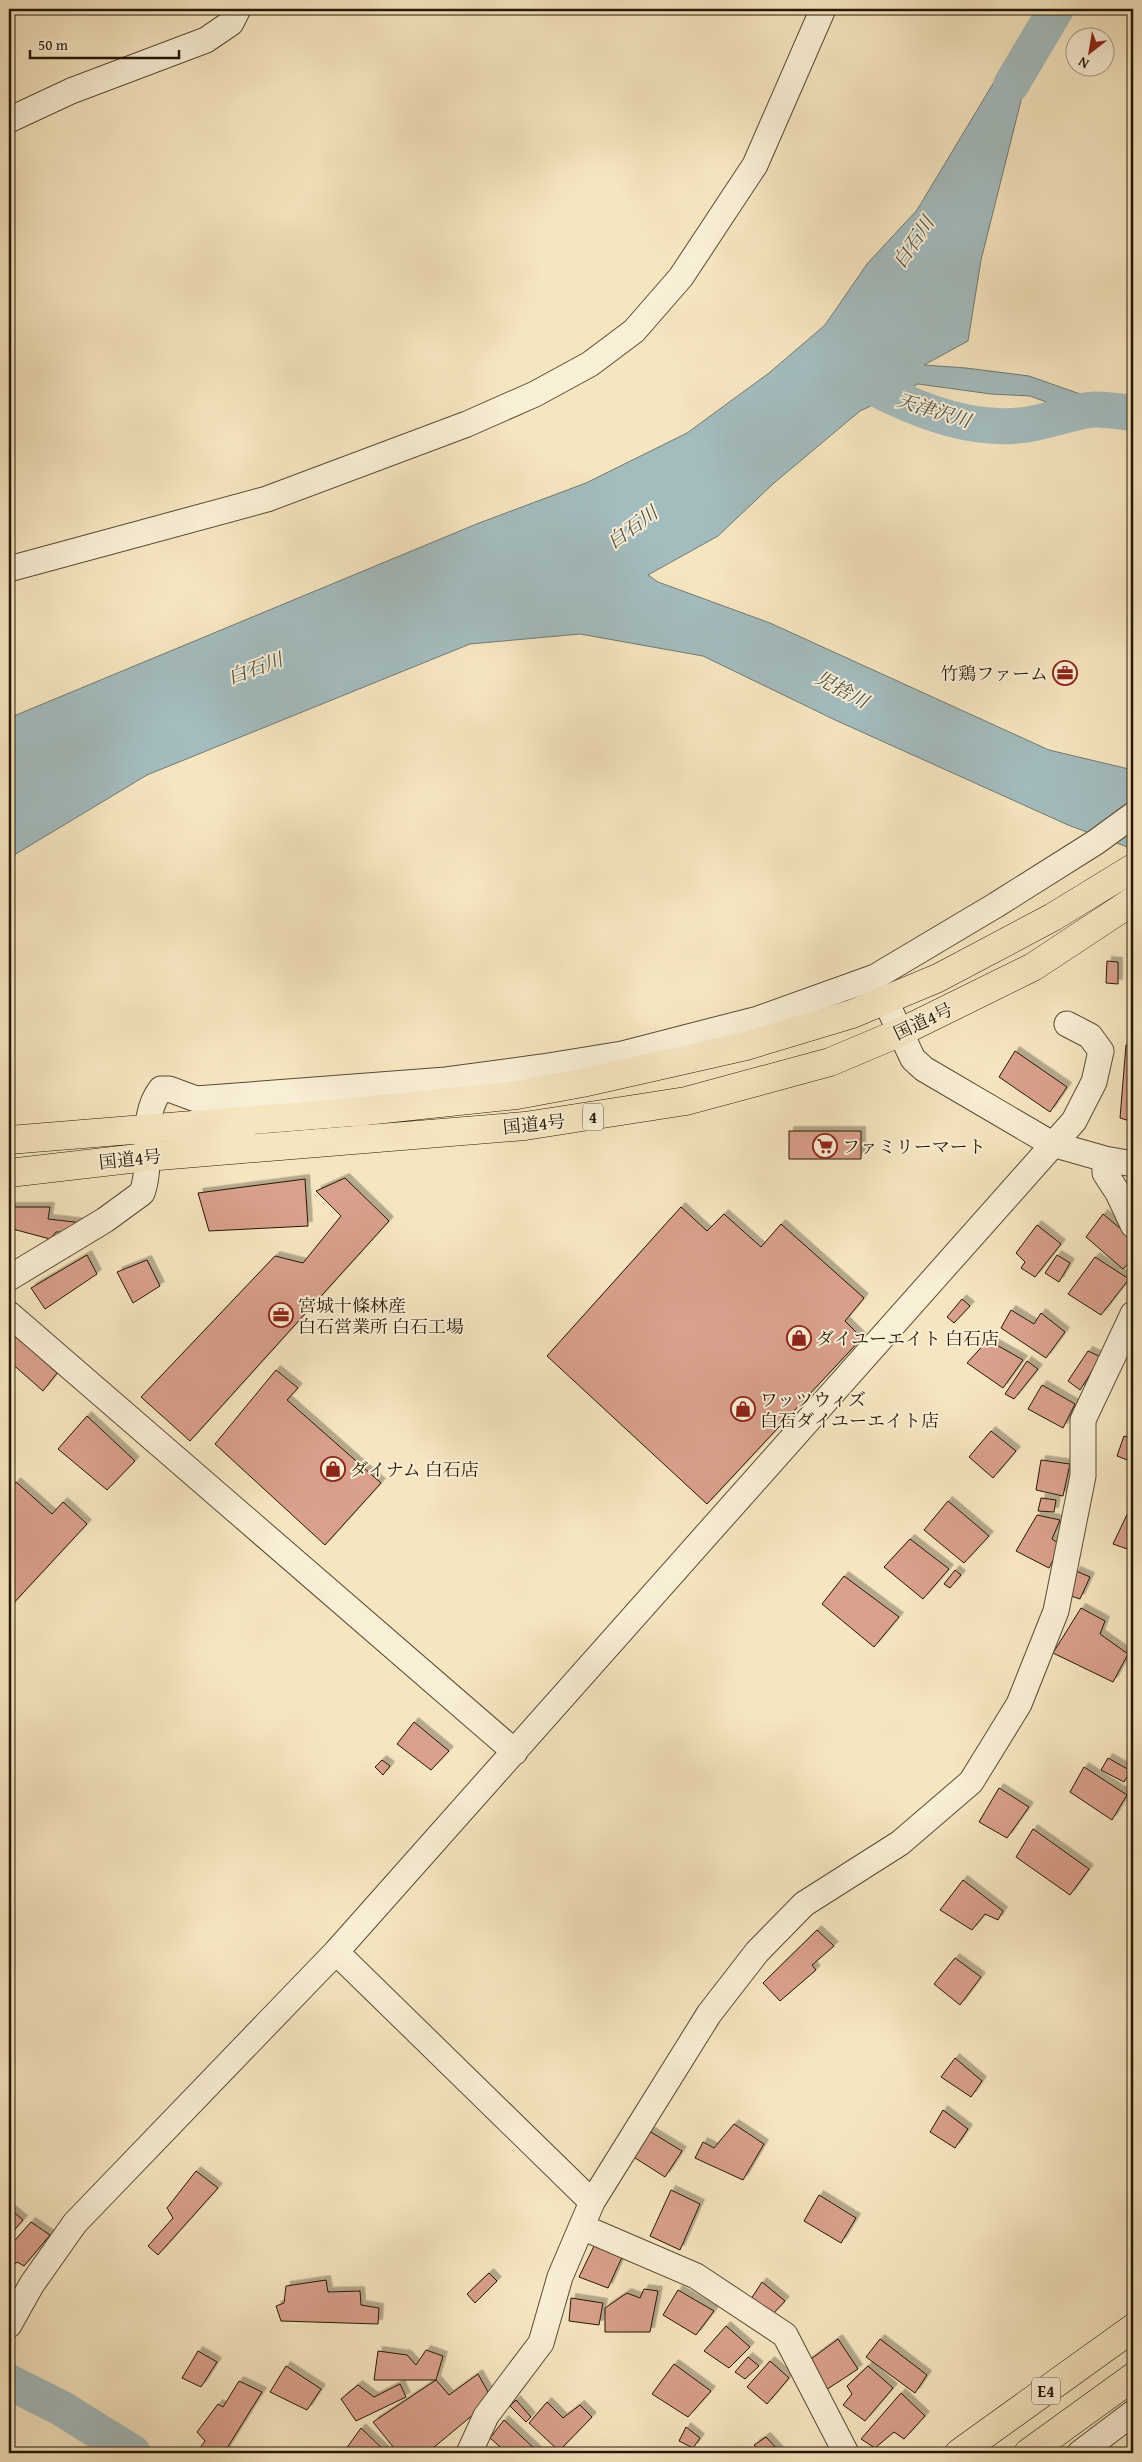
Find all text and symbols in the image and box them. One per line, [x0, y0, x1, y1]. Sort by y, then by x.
scale bar [30, 28, 179, 60]
north arrow [1064, 28, 1114, 78]
text: 50 m [38, 34, 69, 55]
text: N [1074, 52, 1092, 74]
water label: 白石川 [885, 209, 942, 273]
water label: 天津沢川 [894, 385, 976, 435]
water label: 白石川 [601, 498, 665, 555]
water label: 白石川 [223, 644, 288, 691]
place label: 竹鶏ファーム [940, 660, 1048, 687]
office icon: 竹鶏ファーム [1052, 660, 1078, 686]
water label: 児捨川 [810, 663, 875, 716]
street label: 国道4号 [889, 996, 957, 1046]
road number: 4 [583, 1104, 603, 1130]
street label: 国道4号 [501, 1107, 567, 1141]
supermarket icon: ファミリーマート [812, 1133, 838, 1159]
place label: ファミリーマート [842, 1133, 986, 1160]
street label: 国道4号 [97, 1142, 163, 1176]
place label: 宮城十條林産 白石営業所 白石工場 [298, 1292, 464, 1340]
office icon: 宮城十條林産 白石営業所 白石工場 [268, 1302, 294, 1328]
shop icon: ダイユーエイト 白石店 [786, 1325, 812, 1351]
place label: ダイユーエイト 白石店 [816, 1325, 999, 1352]
place label: ワッツウィズ 白石ダイユーエイト店 [760, 1386, 939, 1434]
shop icon: ワッツウィズ 白石ダイユーエイト店 [730, 1396, 756, 1422]
shop icon: ダイナム 白石店 [320, 1456, 346, 1482]
place label: ダイナム 白石店 [350, 1456, 479, 1483]
road number: E4 [1032, 2378, 1060, 2404]

